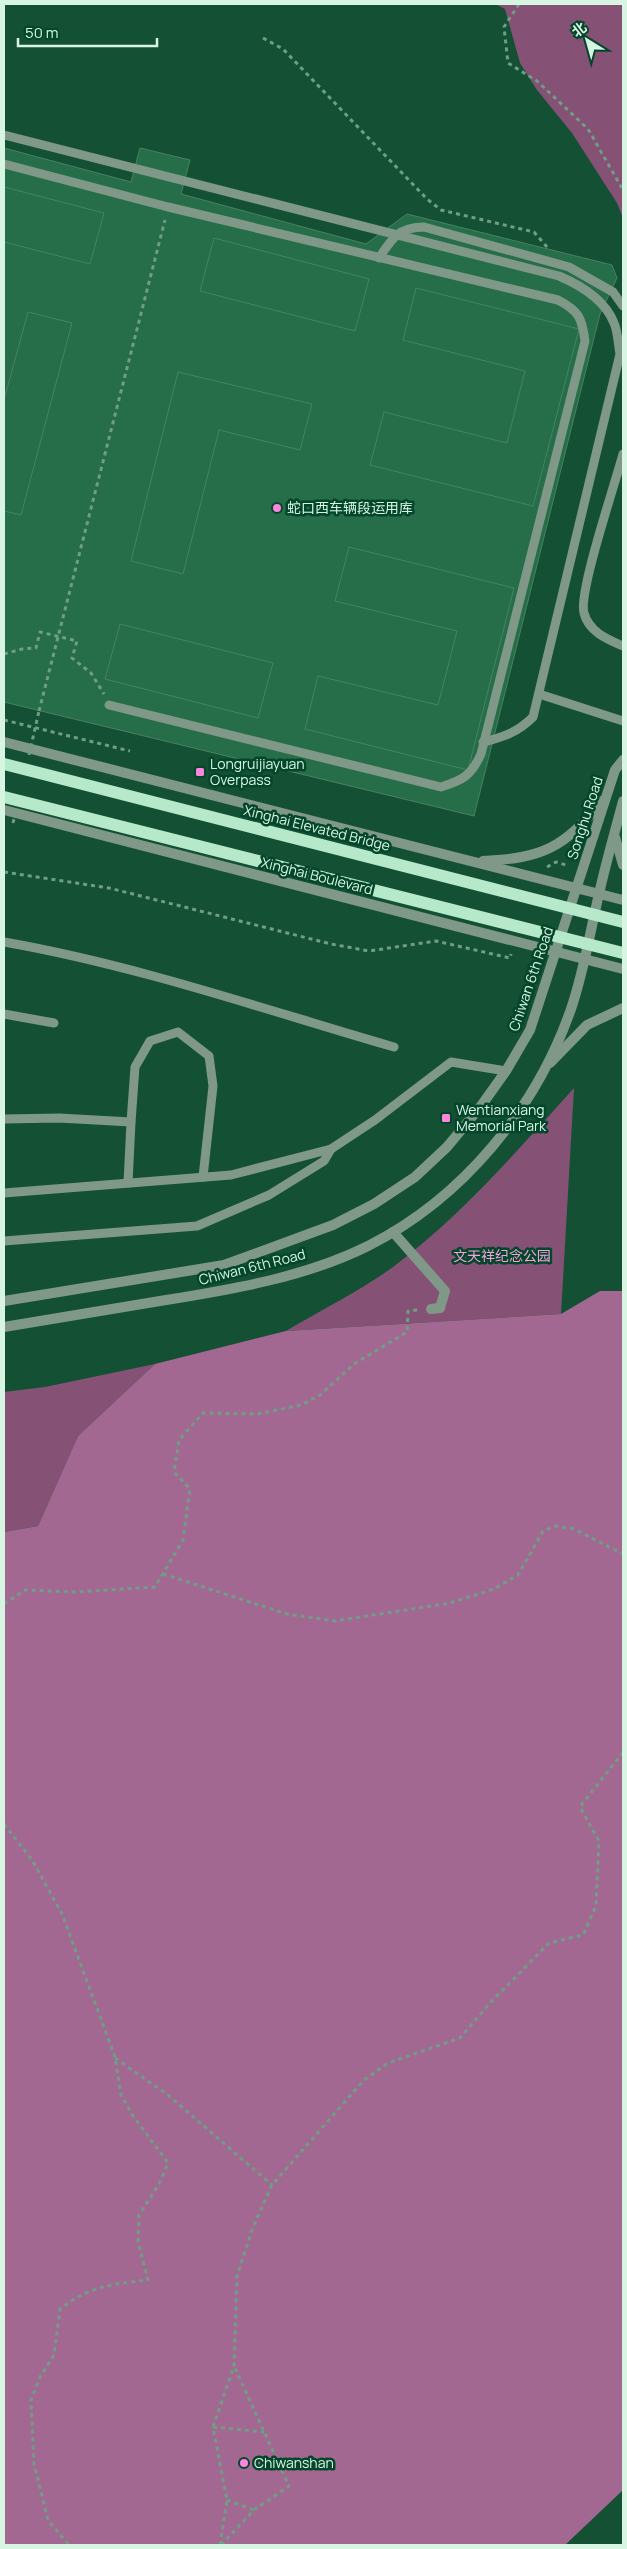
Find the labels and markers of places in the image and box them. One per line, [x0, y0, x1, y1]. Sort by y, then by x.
place label: 蛇口西车辆段运用库 [287, 498, 413, 517]
marker: 蛇口西车辆段运用库 [271, 502, 283, 514]
place label: Longruijiayuan Overpass [210, 754, 305, 789]
marker: Longruijiayuan Overpass [194, 766, 206, 778]
place label: Wentianxiang Memorial Park [456, 1100, 547, 1135]
marker: Wentianxiang Memorial Park [440, 1112, 452, 1124]
place label: Chiwanshan [254, 2453, 334, 2472]
marker: Chiwanshan [238, 2457, 250, 2469]

